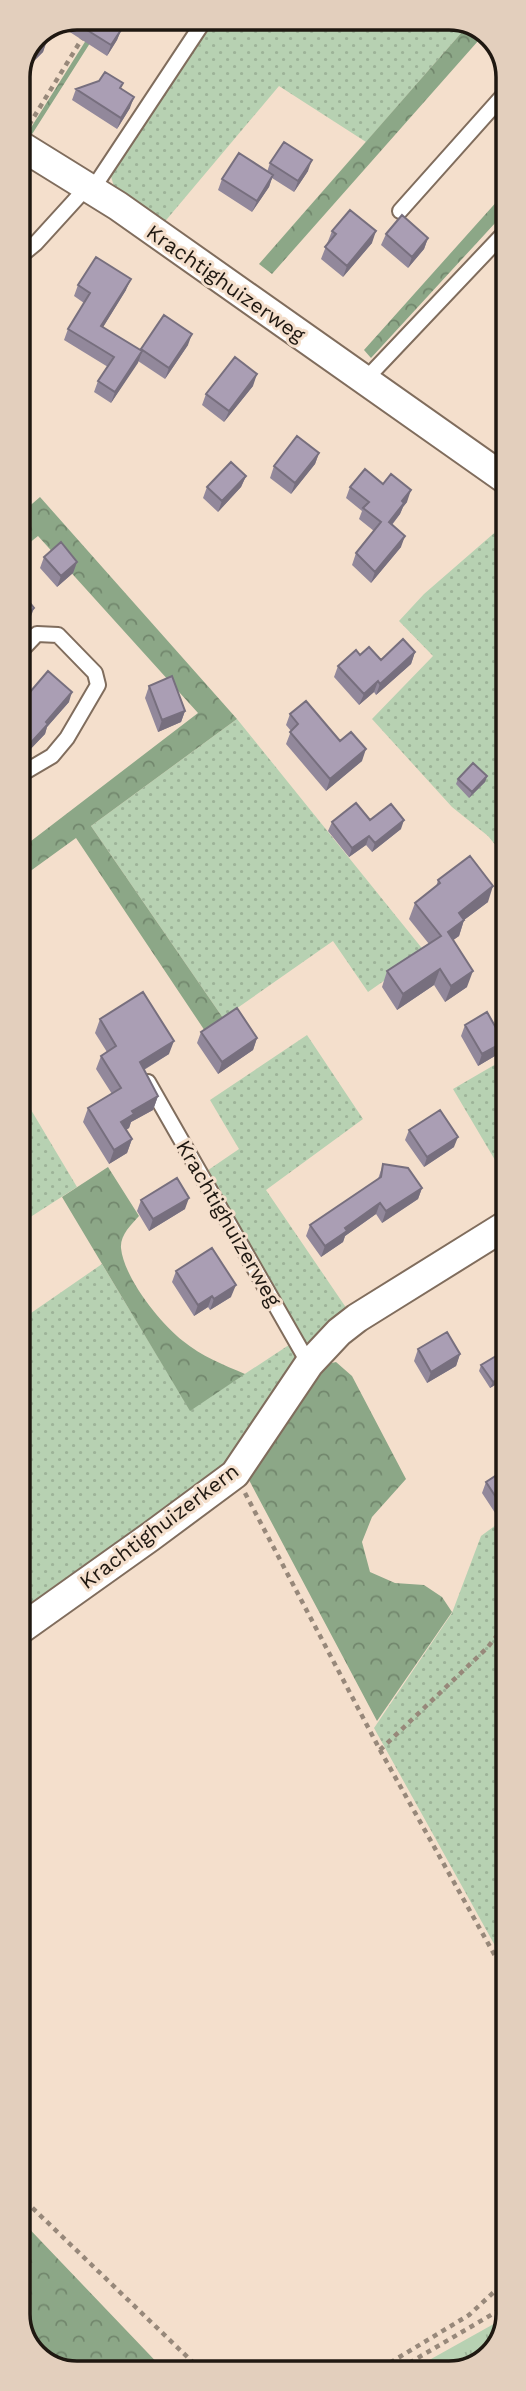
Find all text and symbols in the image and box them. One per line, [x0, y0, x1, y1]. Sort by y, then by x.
street label: Krachtighuizerweg [142, 219, 311, 348]
street label: Krachtighuizerweg [171, 1135, 287, 1311]
street label: Krachtighuizerkern [75, 1458, 243, 1594]

